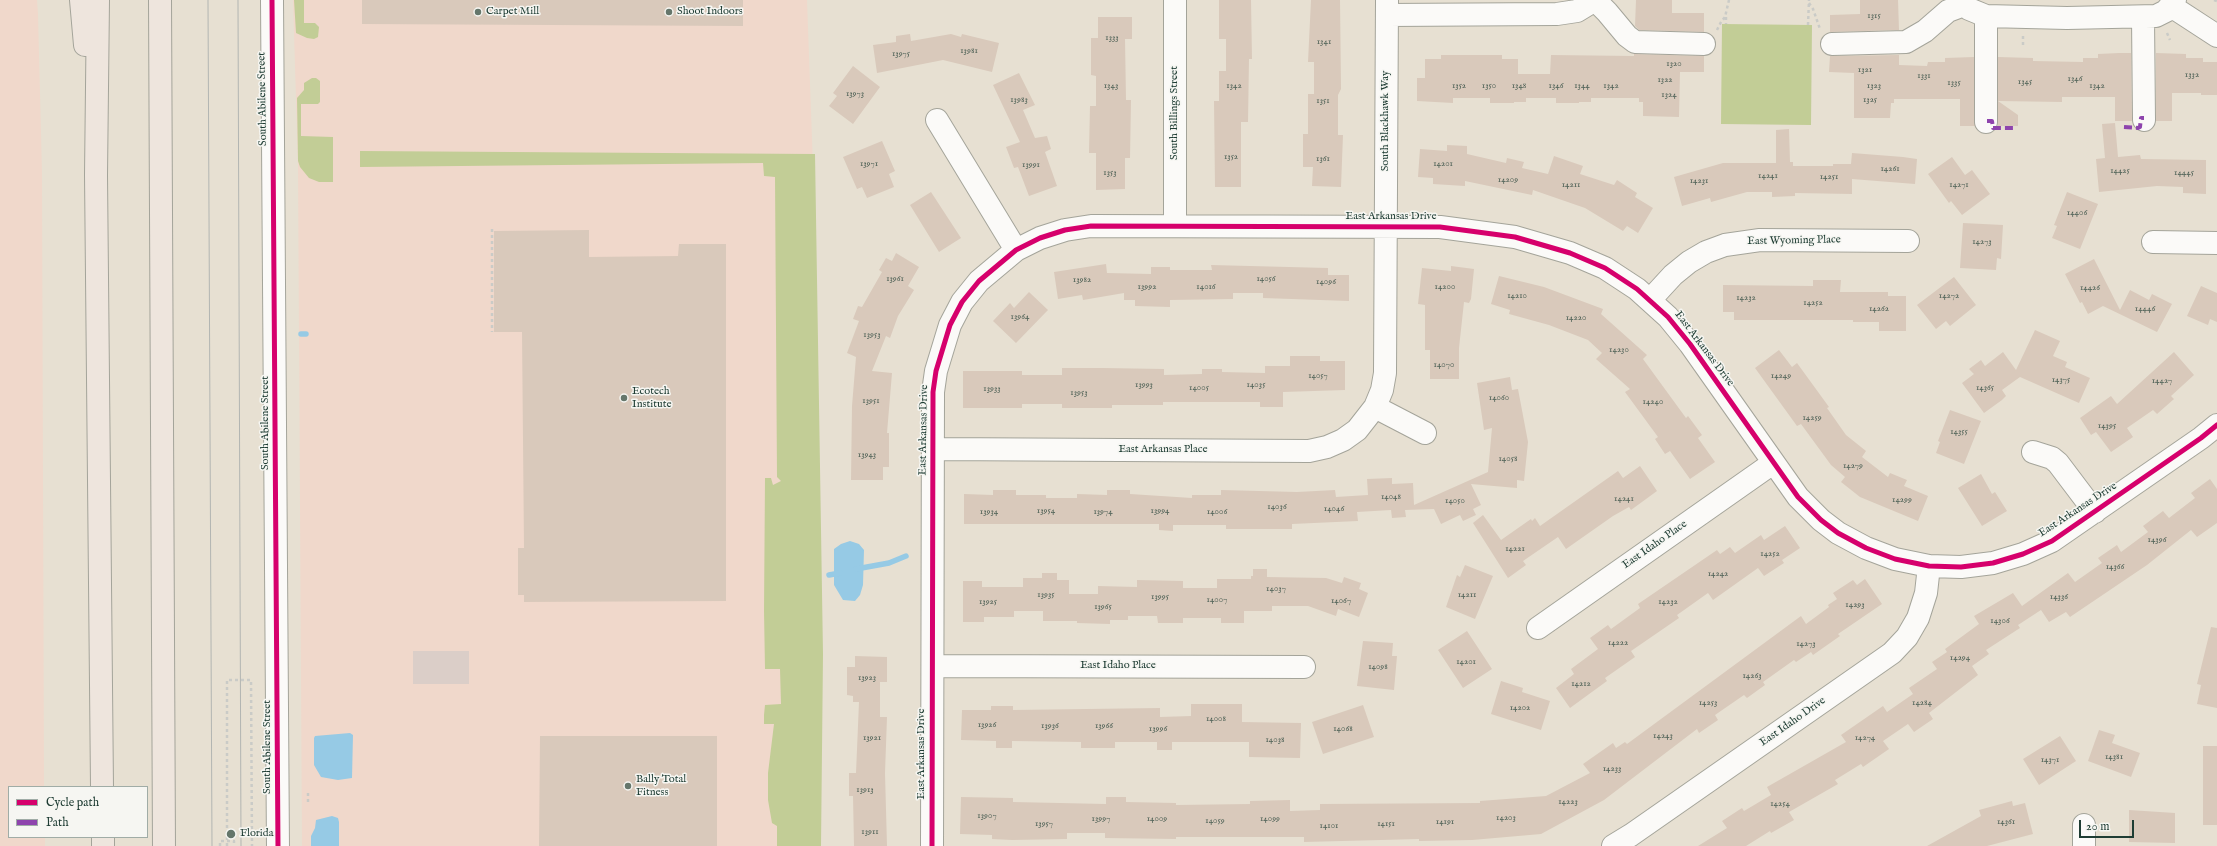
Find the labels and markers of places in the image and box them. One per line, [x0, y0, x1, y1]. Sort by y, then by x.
place label: Carpet Mill [486, 5, 539, 19]
place label: Shoot Indoors [677, 5, 743, 19]
marker: Carpet Mill [473, 7, 483, 17]
marker: Shoot Indoors [664, 7, 674, 17]
place label: Ecotech Institute [632, 385, 671, 411]
marker: Ecotech Institute [619, 393, 629, 403]
place label: Bally Total Fitness [636, 773, 686, 799]
marker: Bally Total Fitness [623, 781, 633, 791]
place label: Florida [240, 827, 273, 841]
marker: Florida [225, 828, 237, 840]

